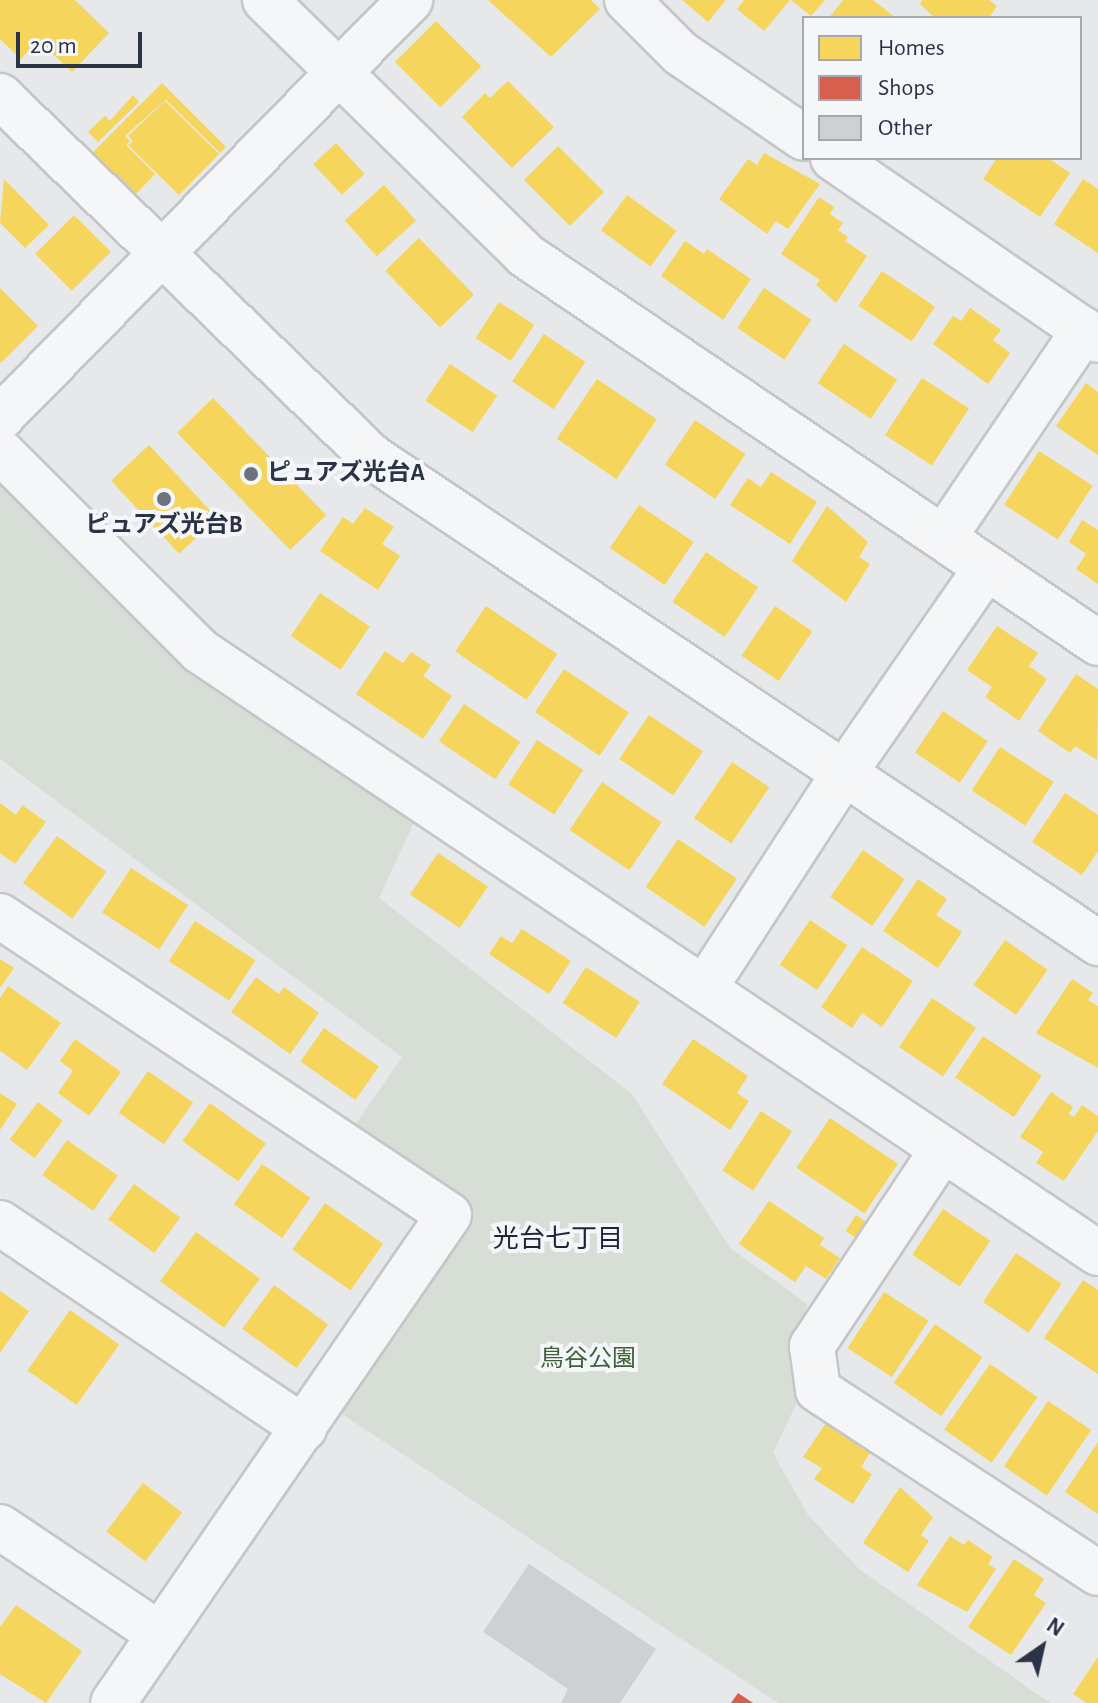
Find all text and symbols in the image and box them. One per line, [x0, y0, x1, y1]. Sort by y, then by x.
scale bar [20, 16, 146, 66]
legend [802, 16, 1082, 160]
text: 20 m [30, 34, 77, 58]
text: Homes [878, 36, 945, 60]
text: Shops [878, 76, 934, 100]
text: Other [878, 116, 932, 140]
place label: ピュアズ光台A [267, 460, 425, 488]
marker: ピュアズ光台A [242, 465, 260, 483]
marker: ピュアズ光台B [155, 490, 173, 508]
place label: ピュアズ光台B [85, 512, 243, 540]
district label: 光台七丁目 [493, 1224, 623, 1256]
park label: 鳥谷公園 [540, 1346, 636, 1374]
north arrow [1002, 1607, 1082, 1687]
text: N [1043, 1614, 1068, 1640]

